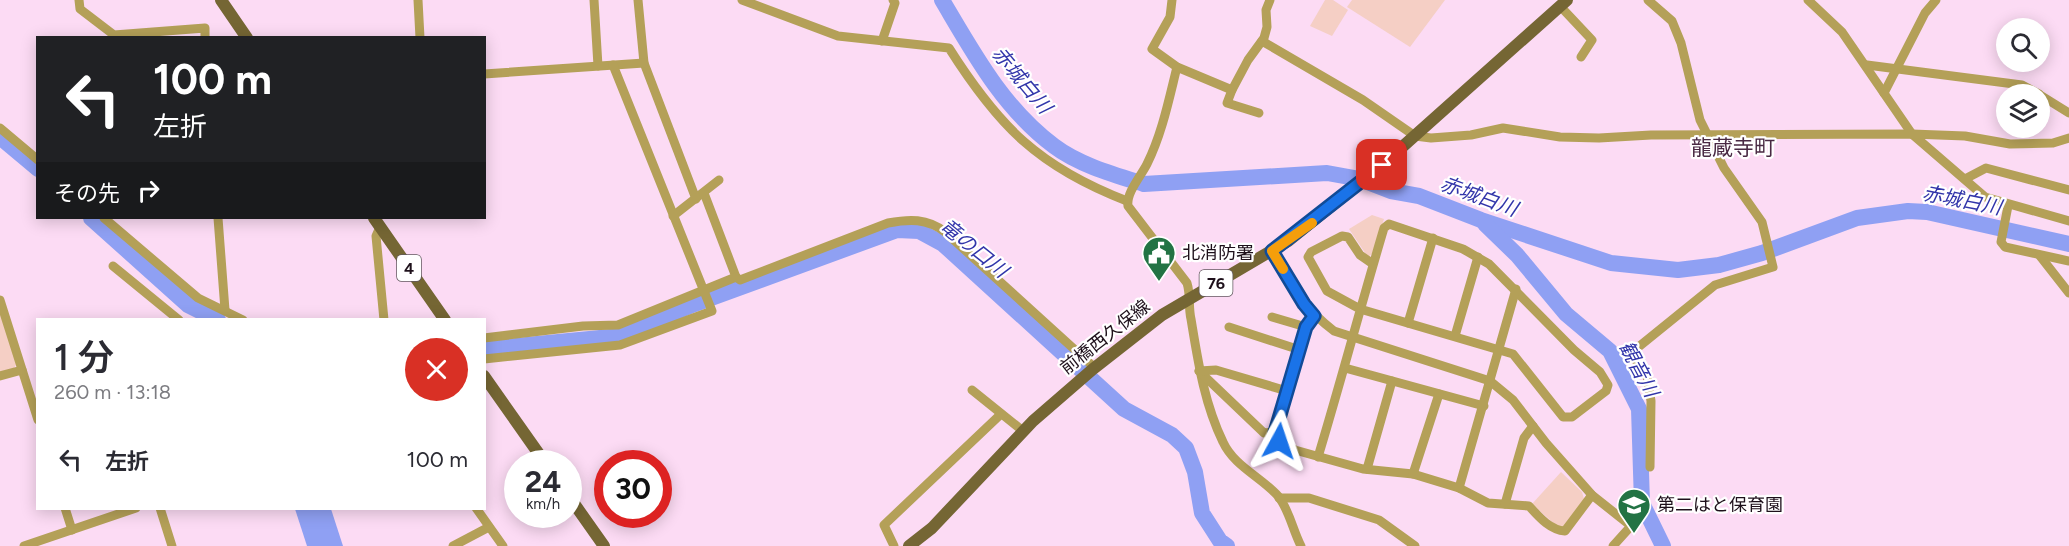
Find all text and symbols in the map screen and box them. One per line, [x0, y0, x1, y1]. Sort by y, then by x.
map controls [1996, 18, 2050, 138]
button: search [1996, 18, 2050, 72]
water label: 赤城白川 [987, 42, 1058, 120]
text: 100 m [153, 54, 272, 105]
icon: left [54, 60, 132, 138]
button: layers [1996, 84, 2050, 138]
text: 左折 [153, 110, 207, 143]
district label: 龍蔵寺町 [1691, 135, 1775, 160]
pin [1356, 139, 1407, 190]
icon: arrive [1365, 148, 1398, 181]
water label: 赤城白川 [1437, 171, 1523, 222]
icon: right [132, 174, 165, 207]
text: その先 [54, 180, 120, 207]
water label: 赤城白川 [1920, 181, 2006, 220]
water label: 竜の口川 [935, 214, 1014, 284]
public building icon: 北消防署 [1141, 235, 1177, 282]
place label: 北消防署 [1182, 242, 1254, 264]
road number: 4 [397, 255, 421, 281]
road number: 76 [1200, 270, 1232, 296]
street label: 前橋西久保線 [1056, 295, 1154, 379]
text: 1 分 [54, 336, 114, 379]
water label: 観音川 [1614, 337, 1665, 403]
button: close [405, 338, 468, 401]
text: 260 m · 13:18 [54, 380, 171, 404]
position arrow [1247, 409, 1311, 473]
icon: left [54, 443, 87, 476]
text: 100 m [407, 446, 468, 473]
text: 左折 [105, 448, 149, 475]
speed limit sign: 30 [594, 450, 672, 528]
text: 24 [525, 463, 561, 500]
school or university icon: 第二はと保育園 [1616, 487, 1652, 534]
place label: 第二はと保育園 [1657, 494, 1783, 516]
text: km/h [526, 495, 560, 513]

